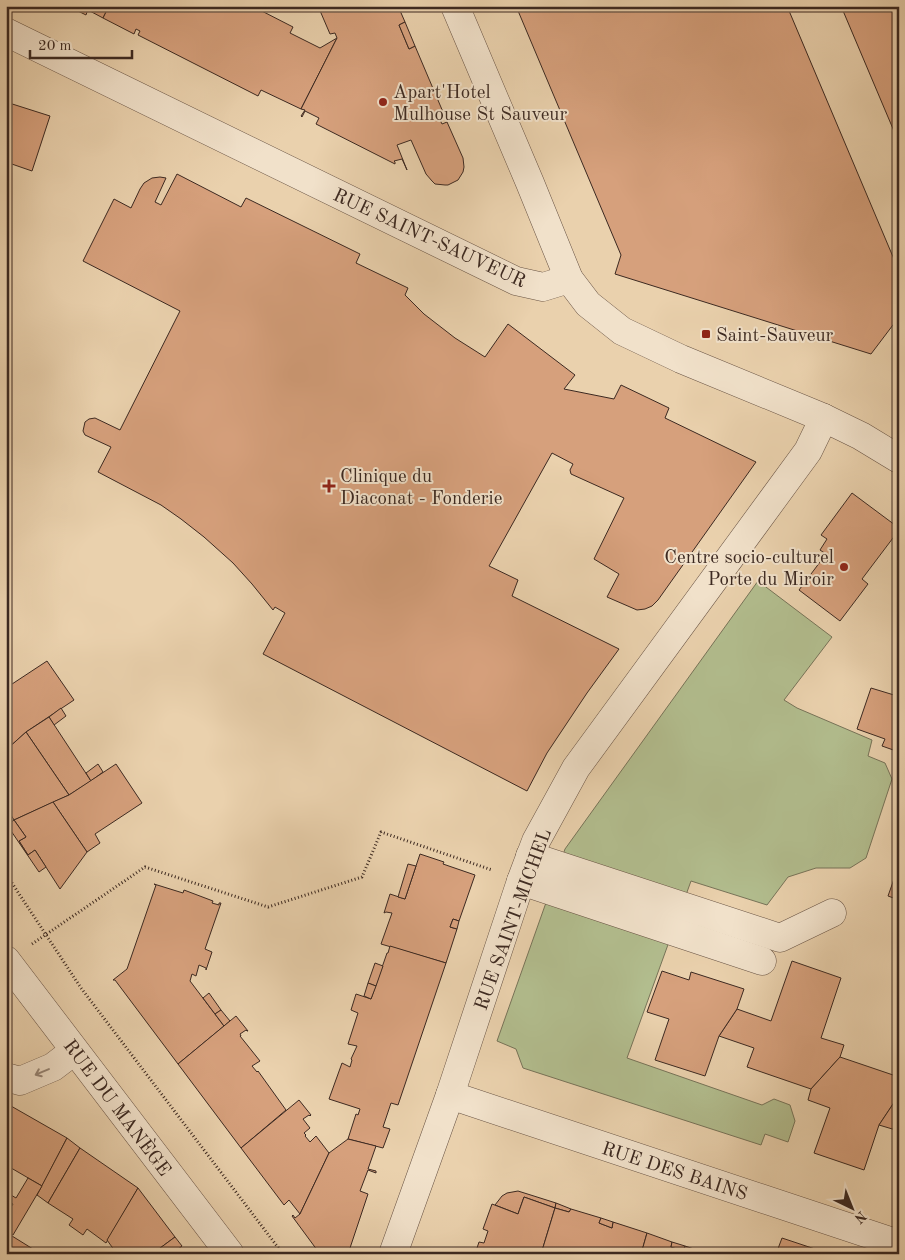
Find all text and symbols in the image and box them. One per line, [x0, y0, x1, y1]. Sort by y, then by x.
scale bar [30, 28, 132, 60]
text: 20 m [38, 39, 72, 54]
place label: Apart'Hotel Mulhouse St Sauveur [393, 84, 568, 125]
marker: Apart'Hotel Mulhouse St Sauveur [377, 96, 389, 108]
street label: RUE SAINT-SAUVEUR [330, 186, 528, 292]
place label: Saint-Sauveur [716, 327, 834, 346]
marker: Saint-Sauveur [700, 328, 712, 340]
place label: Clinique du Diaconat - Fonderie [340, 468, 503, 509]
marker: Clinique du Diaconat - Fonderie [322, 479, 336, 493]
place label: Centre socio-culturel Porte du Miroir [664, 549, 834, 590]
marker: Centre socio-culturel Porte du Miroir [838, 561, 850, 573]
street label: RUE SAINT-MICHEL [473, 827, 556, 1013]
street label: RUE DU MANÈGE [59, 1034, 177, 1180]
one-way arrow [35, 1067, 50, 1077]
street label: RUE DES BAINS [599, 1140, 749, 1205]
north arrow [828, 1182, 878, 1232]
text: N [851, 1208, 869, 1226]

